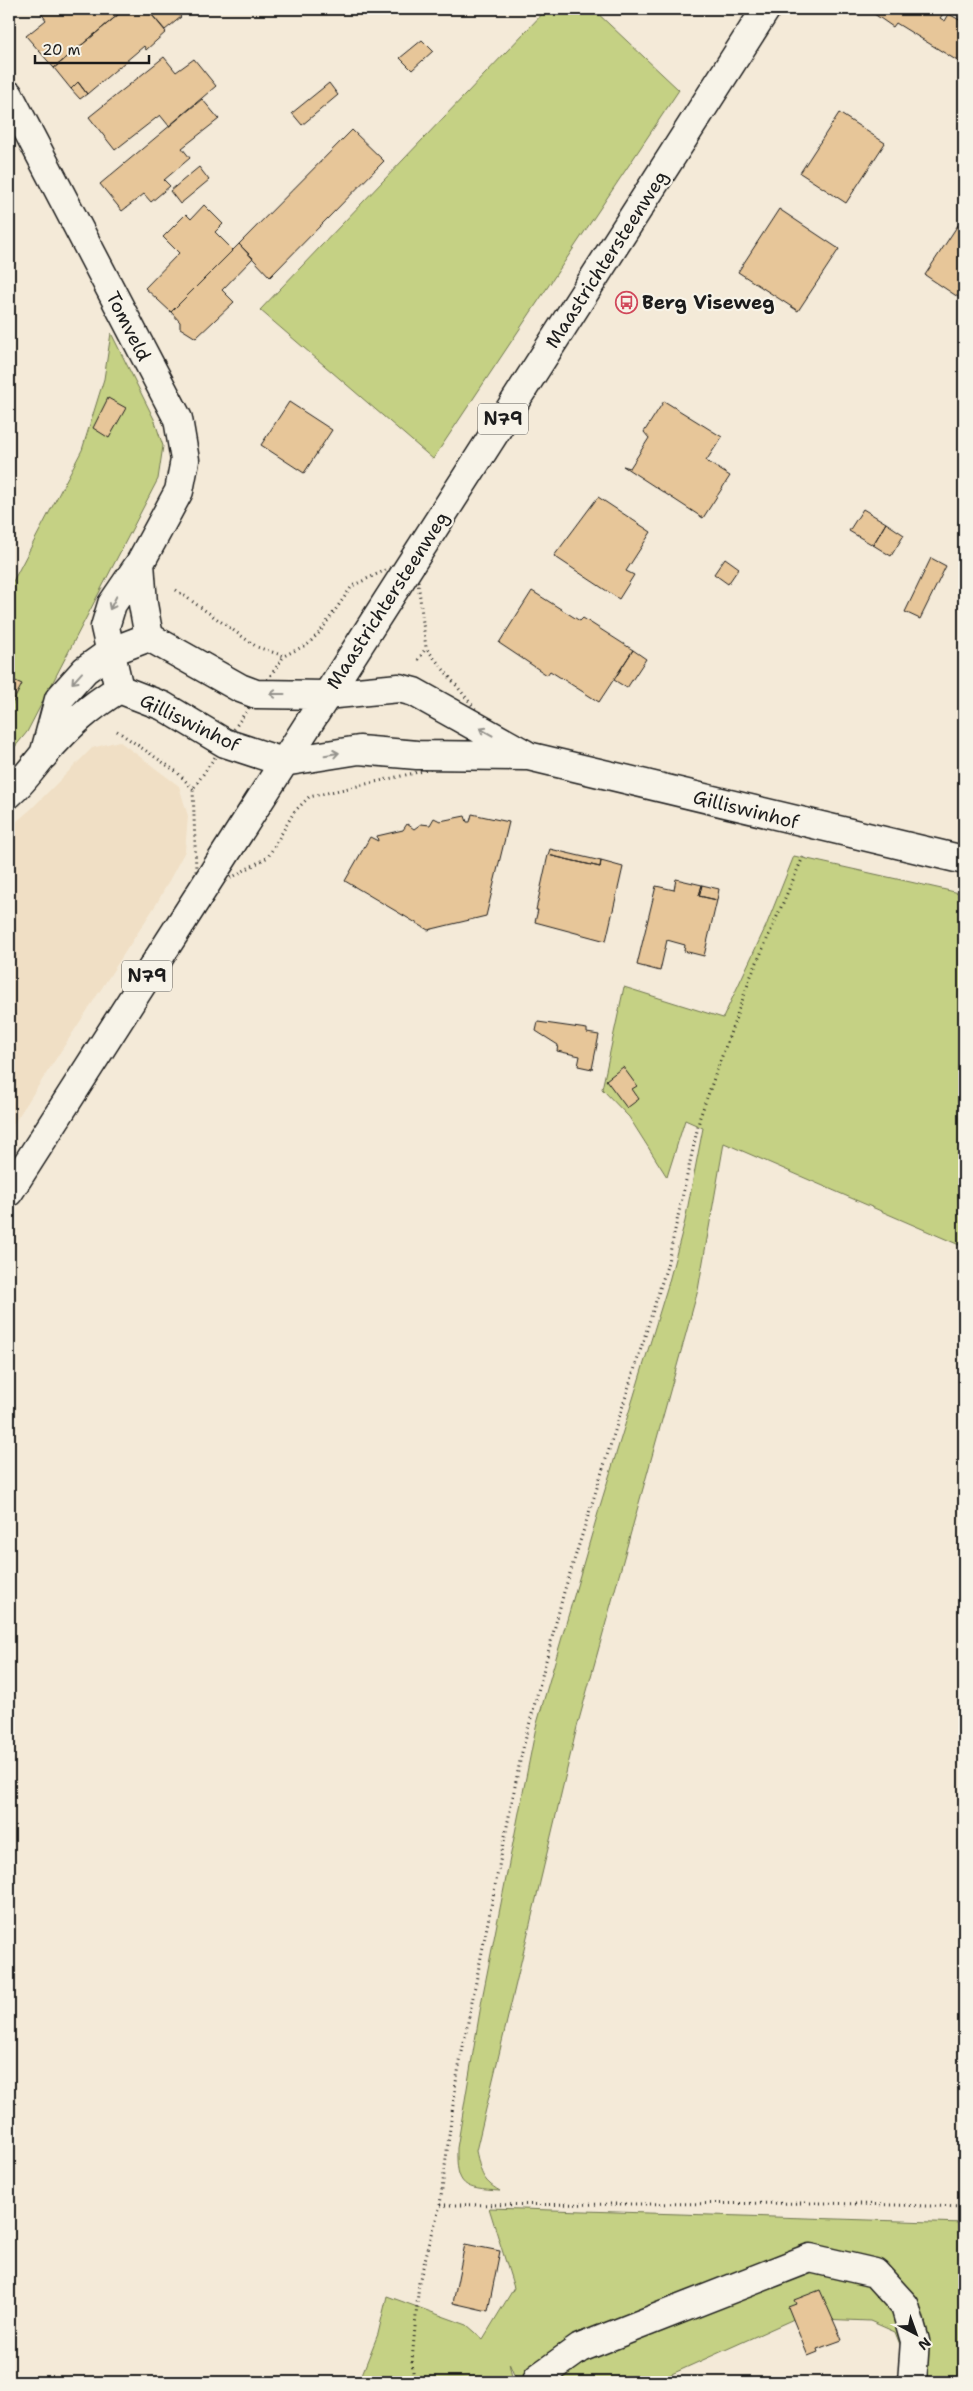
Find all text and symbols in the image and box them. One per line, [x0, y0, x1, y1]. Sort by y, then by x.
scale bar [35, 32, 149, 64]
text: 20 m [42, 40, 81, 60]
street label: Maastrichtersteenweg [540, 166, 673, 353]
street label: Tomveld [100, 287, 157, 365]
bus stop icon: Berg Viseweg [614, 290, 638, 314]
place label: Berg Viseweg [642, 290, 775, 315]
road number: N79 [478, 404, 528, 434]
street label: Maastrichtersteenweg [321, 507, 454, 694]
one-way arrow [108, 596, 118, 611]
one-way arrow [71, 672, 83, 685]
street label: Gilliswinhof [136, 688, 245, 758]
one-way arrow [269, 689, 286, 699]
one-way arrow [478, 727, 493, 737]
one-way arrow [323, 749, 339, 759]
street label: Gilliswinhof [691, 784, 802, 835]
road number: N79 [122, 960, 172, 991]
north arrow [890, 2308, 940, 2358]
text: N [914, 2333, 935, 2354]

